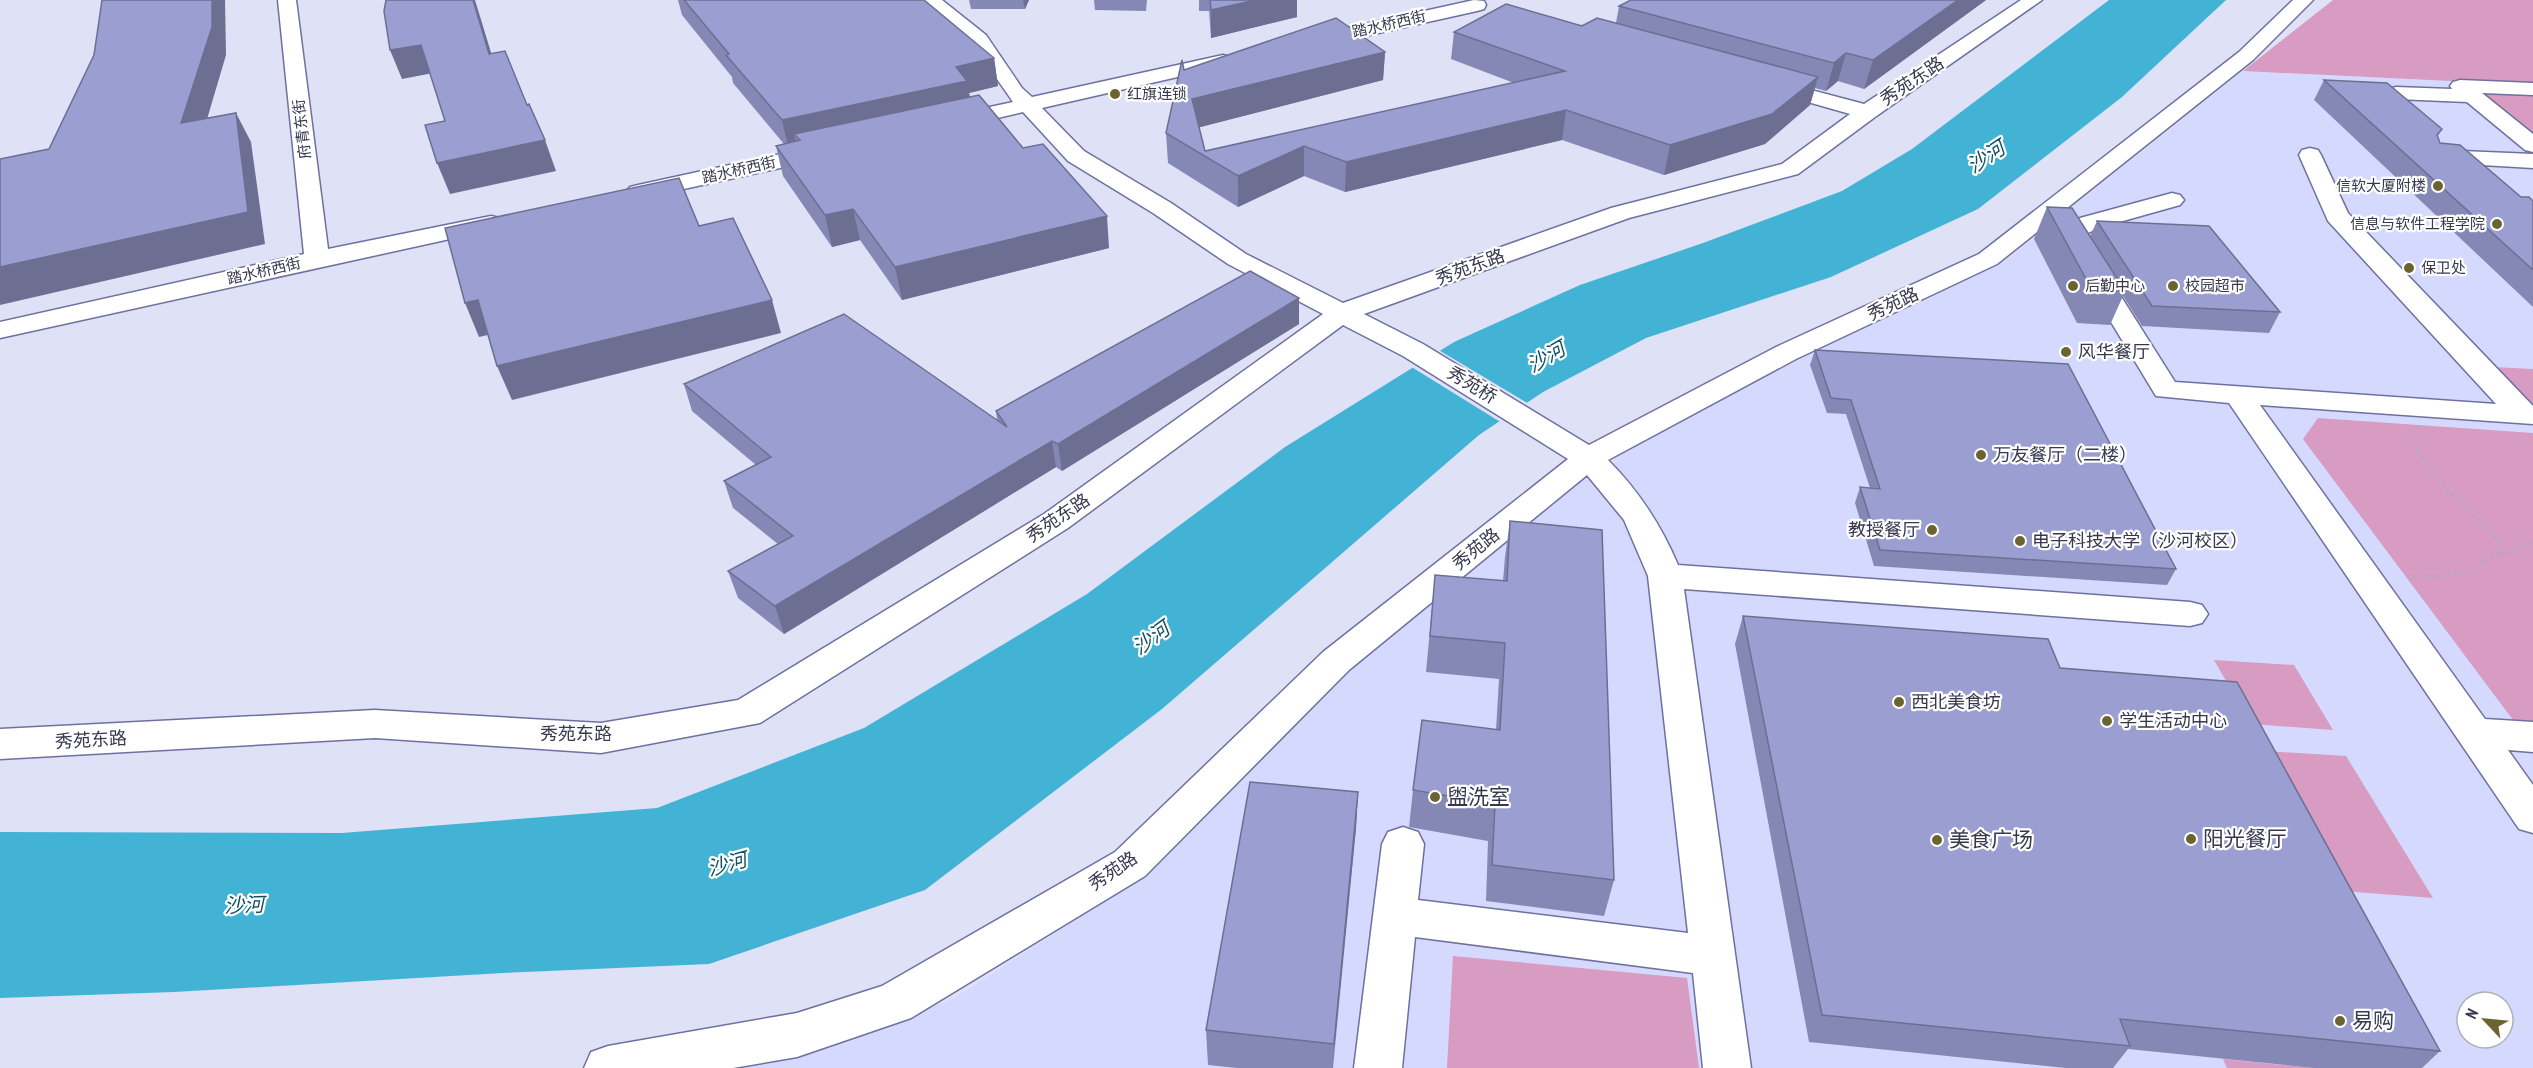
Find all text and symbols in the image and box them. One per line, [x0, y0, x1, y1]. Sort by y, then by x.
street label: 踏水桥西街 [1350, 6, 1428, 41]
street label: 秀苑东路 [1875, 51, 1948, 110]
place label: 红旗连锁 [1127, 84, 1187, 103]
marker: 红旗连锁 [1108, 87, 1122, 101]
street label: 府青东街 [288, 98, 315, 160]
water label: 沙河 [1962, 133, 2013, 179]
street label: 踏水桥西街 [700, 152, 778, 187]
place label: 信软大厦附楼 [2336, 176, 2426, 195]
marker: 信软大厦附楼 [2431, 179, 2445, 193]
place label: 信息与软件工程学院 [2350, 214, 2485, 233]
marker: 信息与软件工程学院 [2490, 217, 2504, 231]
street label: 秀苑东路 [1432, 243, 1508, 290]
street label: 踏水桥西街 [225, 253, 303, 288]
place label: 保卫处 [2421, 258, 2466, 277]
marker: 保卫处 [2402, 261, 2416, 275]
place label: 后勤中心 [2085, 276, 2145, 295]
place label: 校园超市 [2185, 276, 2245, 295]
marker: 后勤中心 [2066, 279, 2080, 293]
marker: 校园超市 [2166, 279, 2180, 293]
street label: 秀苑路 [1863, 282, 1922, 325]
water label: 沙河 [1522, 334, 1573, 378]
place label: 风华餐厅 [2078, 340, 2150, 363]
marker: 风华餐厅 [2059, 345, 2073, 359]
street label: 秀苑桥 [1443, 361, 1501, 408]
place label: 万友餐厅（二楼） [1993, 443, 2137, 466]
marker: 万友餐厅（二楼） [1974, 448, 1988, 462]
street label: 秀苑东路 [1021, 488, 1094, 547]
place label: 教授餐厅 [1848, 518, 1920, 541]
street label: 秀苑路 [1447, 523, 1504, 575]
marker: 教授餐厅 [1925, 523, 1939, 537]
place label: 电子科技大学（沙河校区） [2032, 529, 2248, 552]
marker: 电子科技大学（沙河校区） [2013, 534, 2027, 548]
water label: 沙河 [1127, 613, 1178, 660]
place label: 西北美食坊 [1911, 690, 2001, 713]
marker: 西北美食坊 [1892, 695, 1906, 709]
place label: 学生活动中心 [2119, 709, 2227, 732]
marker: 学生活动中心 [2100, 714, 2114, 728]
street label: 秀苑东路 [540, 722, 612, 745]
street label: 秀苑东路 [54, 726, 128, 753]
place label: 盥洗室 [1447, 783, 1510, 810]
marker: 盥洗室 [1428, 790, 1442, 804]
place label: 阳光餐厅 [2203, 825, 2287, 852]
place label: 美食广场 [1949, 826, 2033, 853]
marker: 阳光餐厅 [2184, 832, 2198, 846]
marker: 美食广场 [1930, 833, 1944, 847]
water label: 沙河 [704, 845, 754, 882]
street label: 秀苑路 [1084, 846, 1142, 895]
water label: 沙河 [224, 891, 268, 919]
north arrow [2455, 990, 2515, 1050]
text: N [2461, 1005, 2482, 1022]
place label: 易购 [2352, 1007, 2394, 1034]
marker: 易购 [2333, 1014, 2347, 1028]

